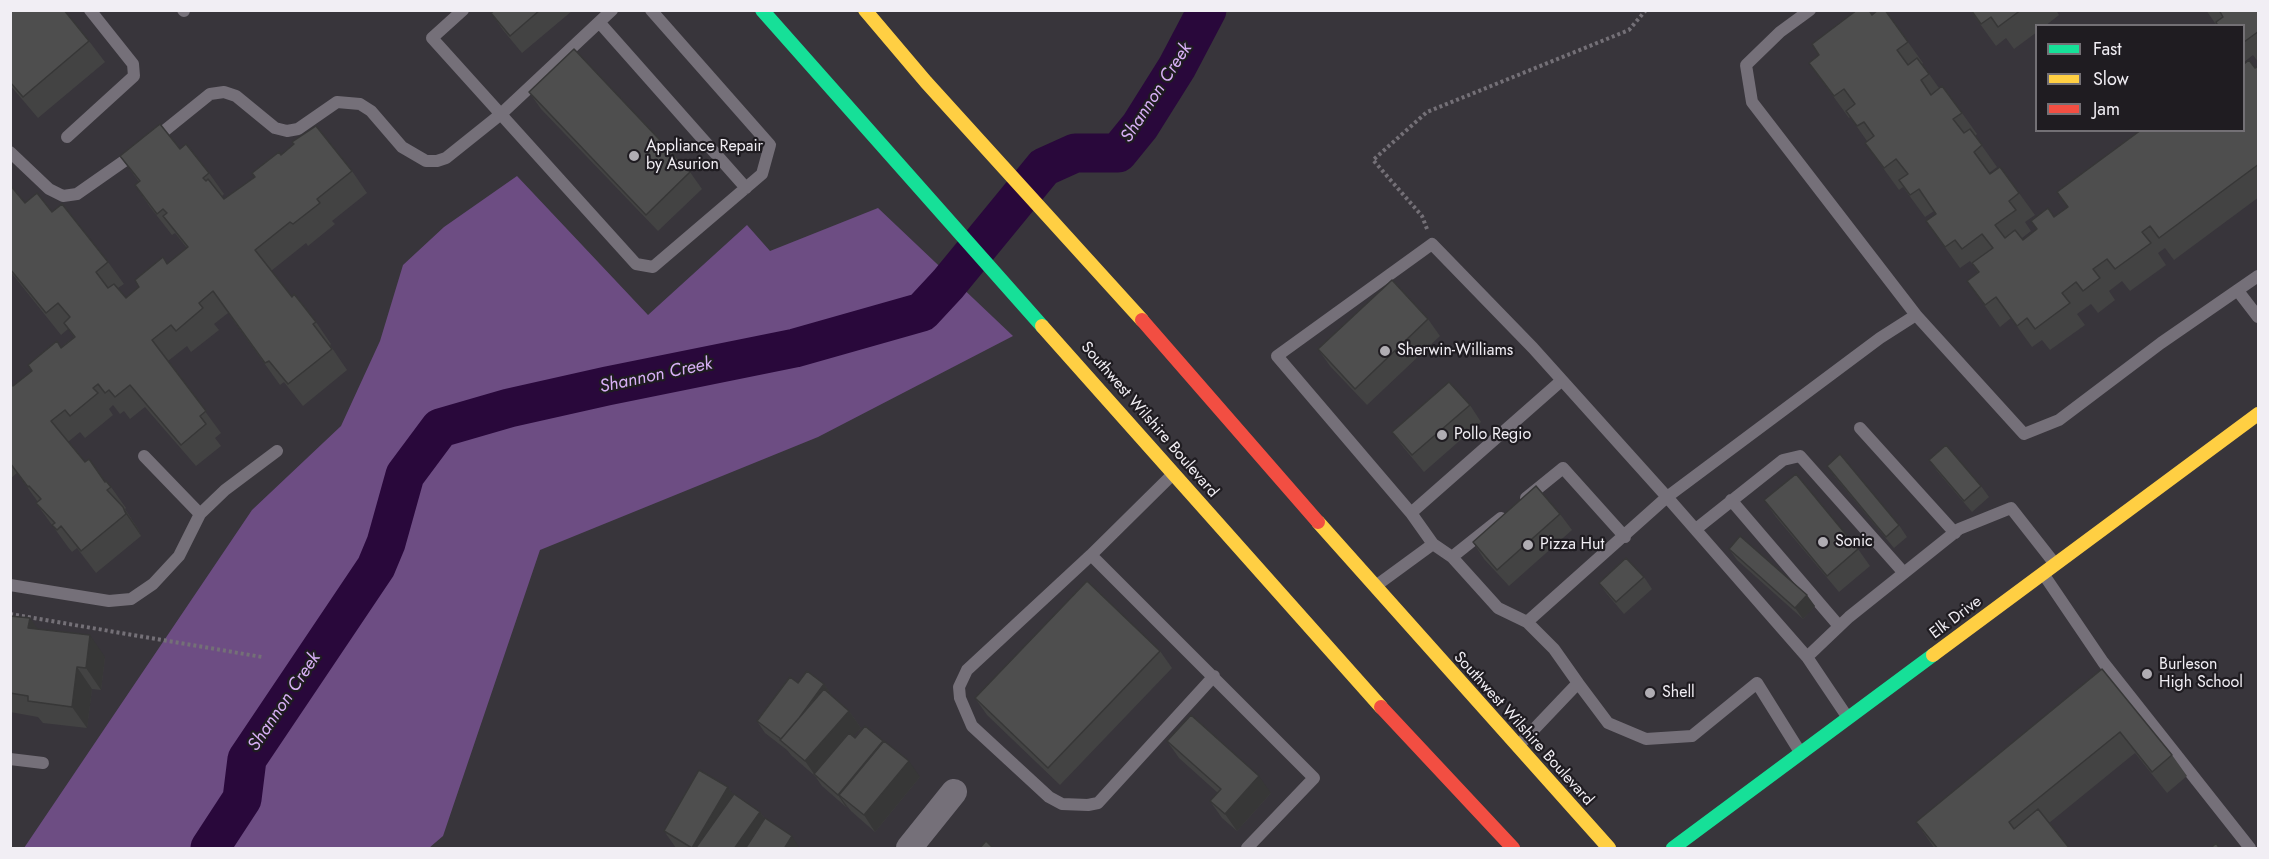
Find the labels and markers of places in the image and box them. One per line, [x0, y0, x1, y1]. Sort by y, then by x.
place label: Appliance Repair by Asurion [646, 137, 763, 175]
marker: Appliance Repair by Asurion [627, 149, 641, 163]
place label: Sherwin-Williams [1397, 341, 1513, 361]
marker: Sherwin-Williams [1378, 344, 1392, 358]
place label: Pollo Regio [1454, 425, 1531, 445]
marker: Pollo Regio [1435, 428, 1449, 442]
place label: Sonic [1835, 532, 1873, 552]
place label: Pizza Hut [1540, 535, 1604, 555]
marker: Sonic [1816, 535, 1830, 549]
marker: Pizza Hut [1521, 538, 1535, 552]
place label: Burleson High School [2159, 655, 2243, 693]
marker: Burleson High School [2140, 667, 2154, 681]
place label: Shell [1662, 683, 1695, 703]
marker: Shell [1643, 686, 1657, 700]

